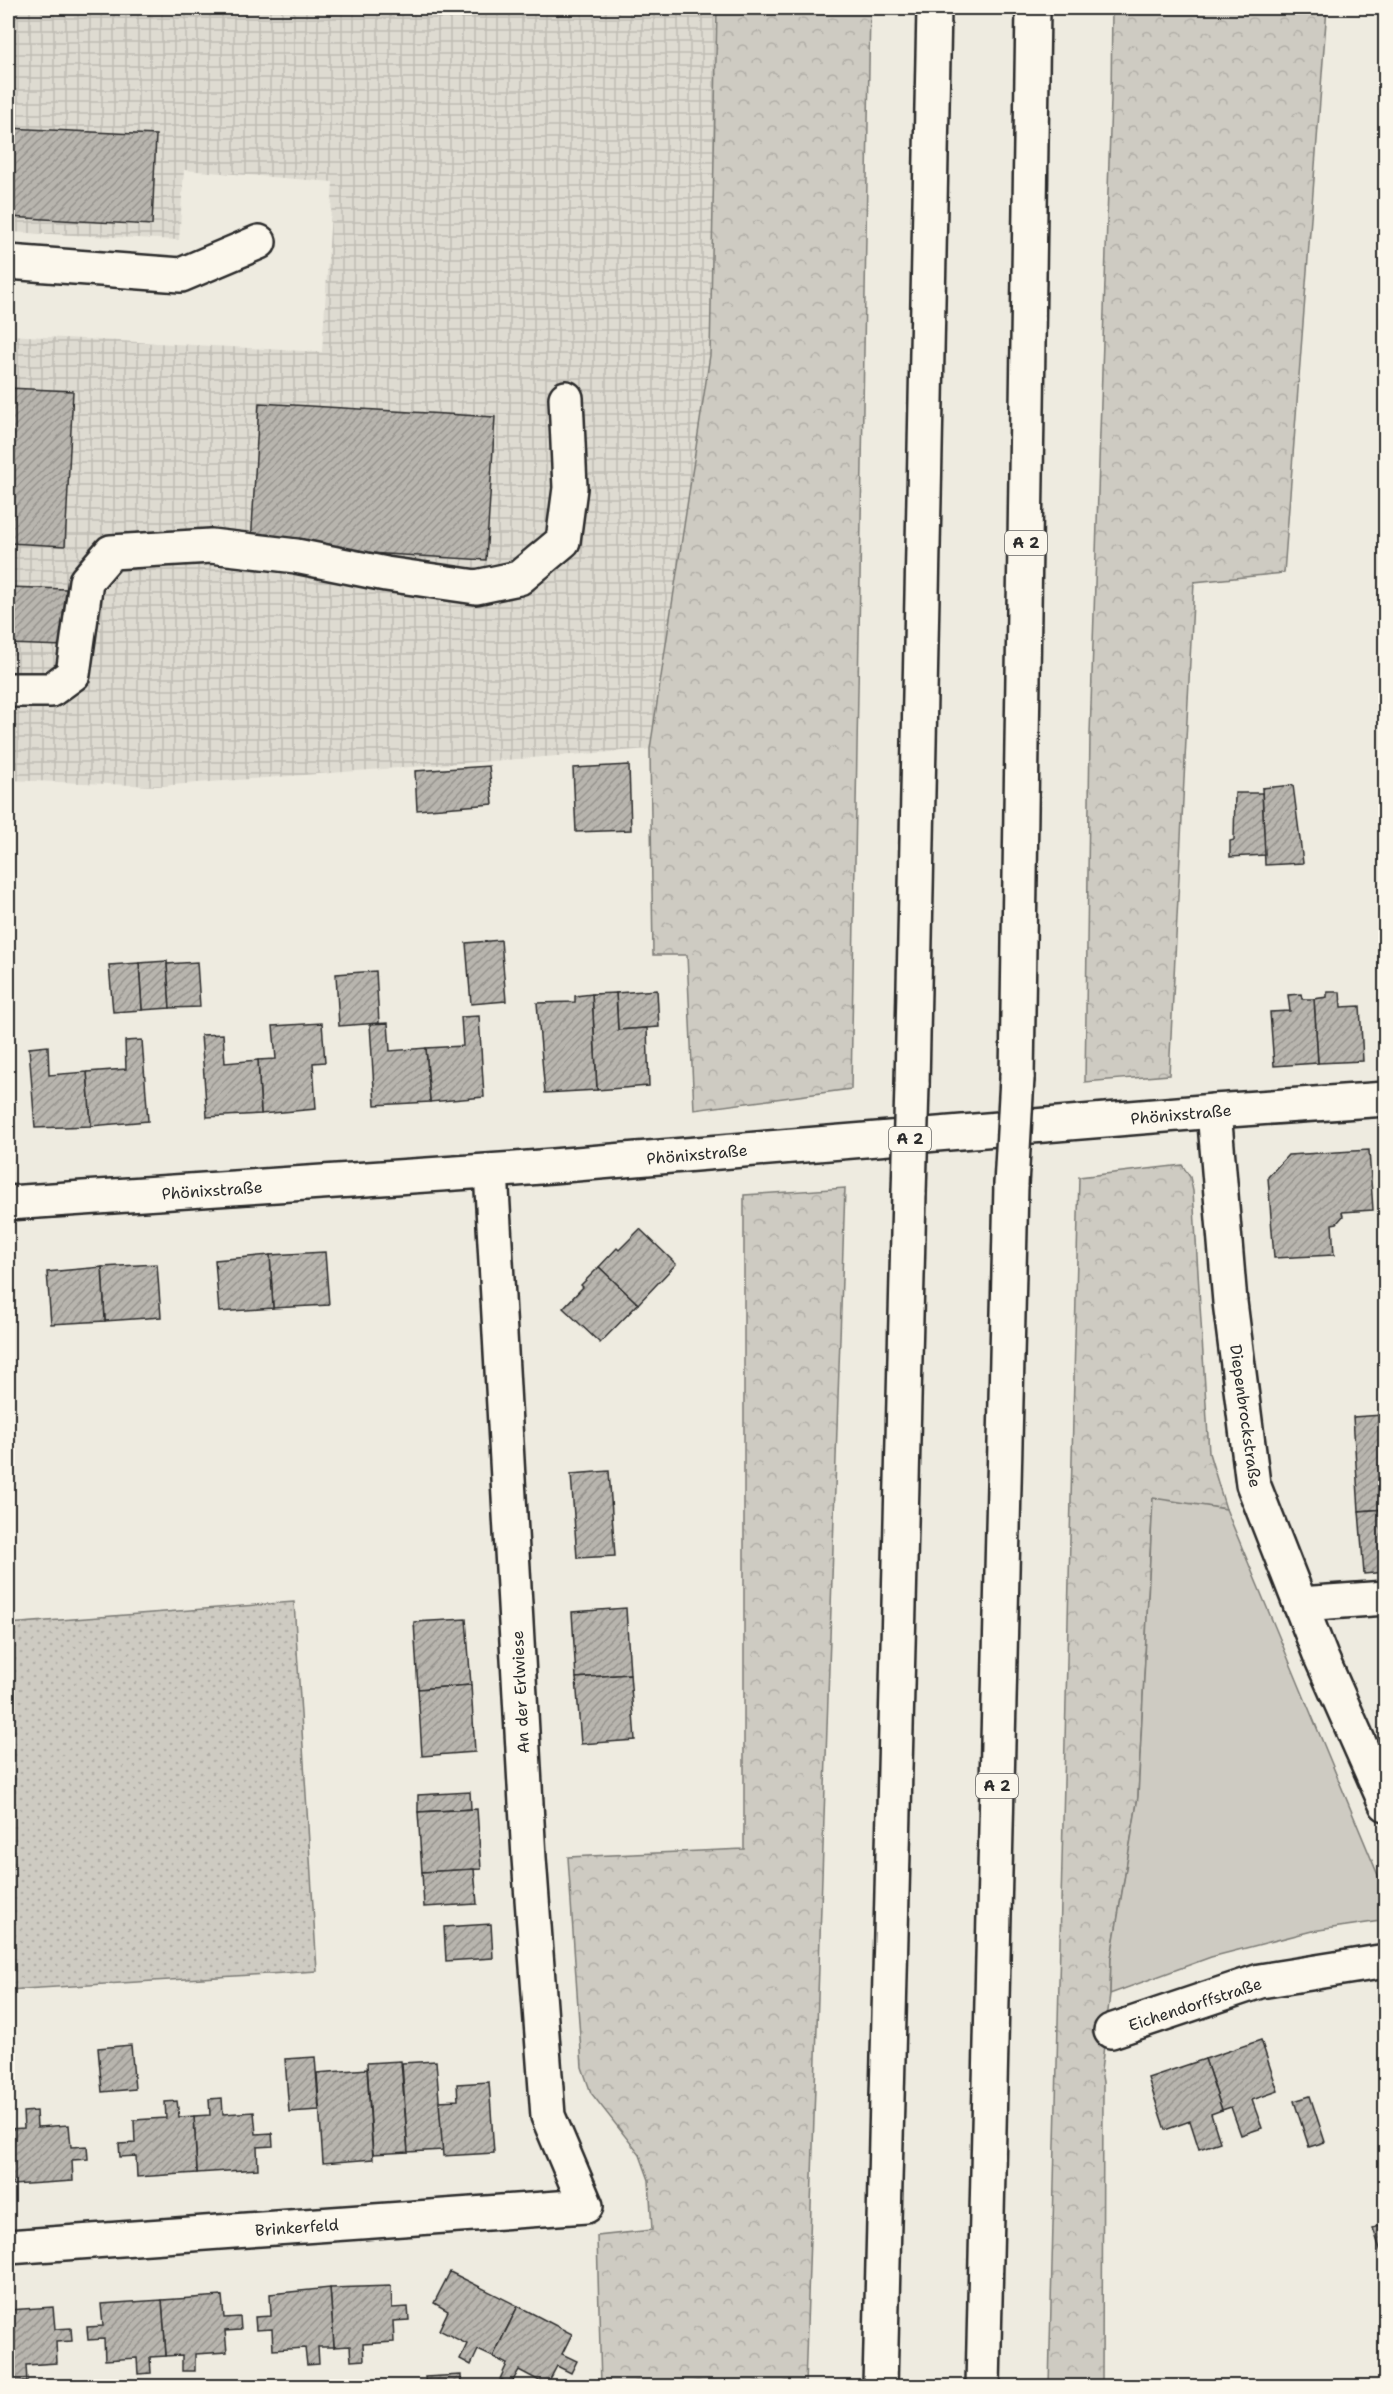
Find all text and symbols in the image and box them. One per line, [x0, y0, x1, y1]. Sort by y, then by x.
road number: A 2 [1005, 531, 1047, 555]
street label: Phönixstraße [1130, 1100, 1232, 1129]
road number: A 2 [889, 1127, 931, 1151]
street label: Phönixstraße [646, 1140, 748, 1169]
street label: Phönixstraße [161, 1176, 263, 1205]
street label: Diepenbrockstraße [1225, 1343, 1266, 1489]
street label: An der Erlwiese [507, 1630, 534, 1754]
road number: A 2 [976, 1774, 1018, 1798]
street label: Eichendorffstraße [1126, 1973, 1264, 2036]
street label: Brinkerfeld [254, 2214, 340, 2241]

